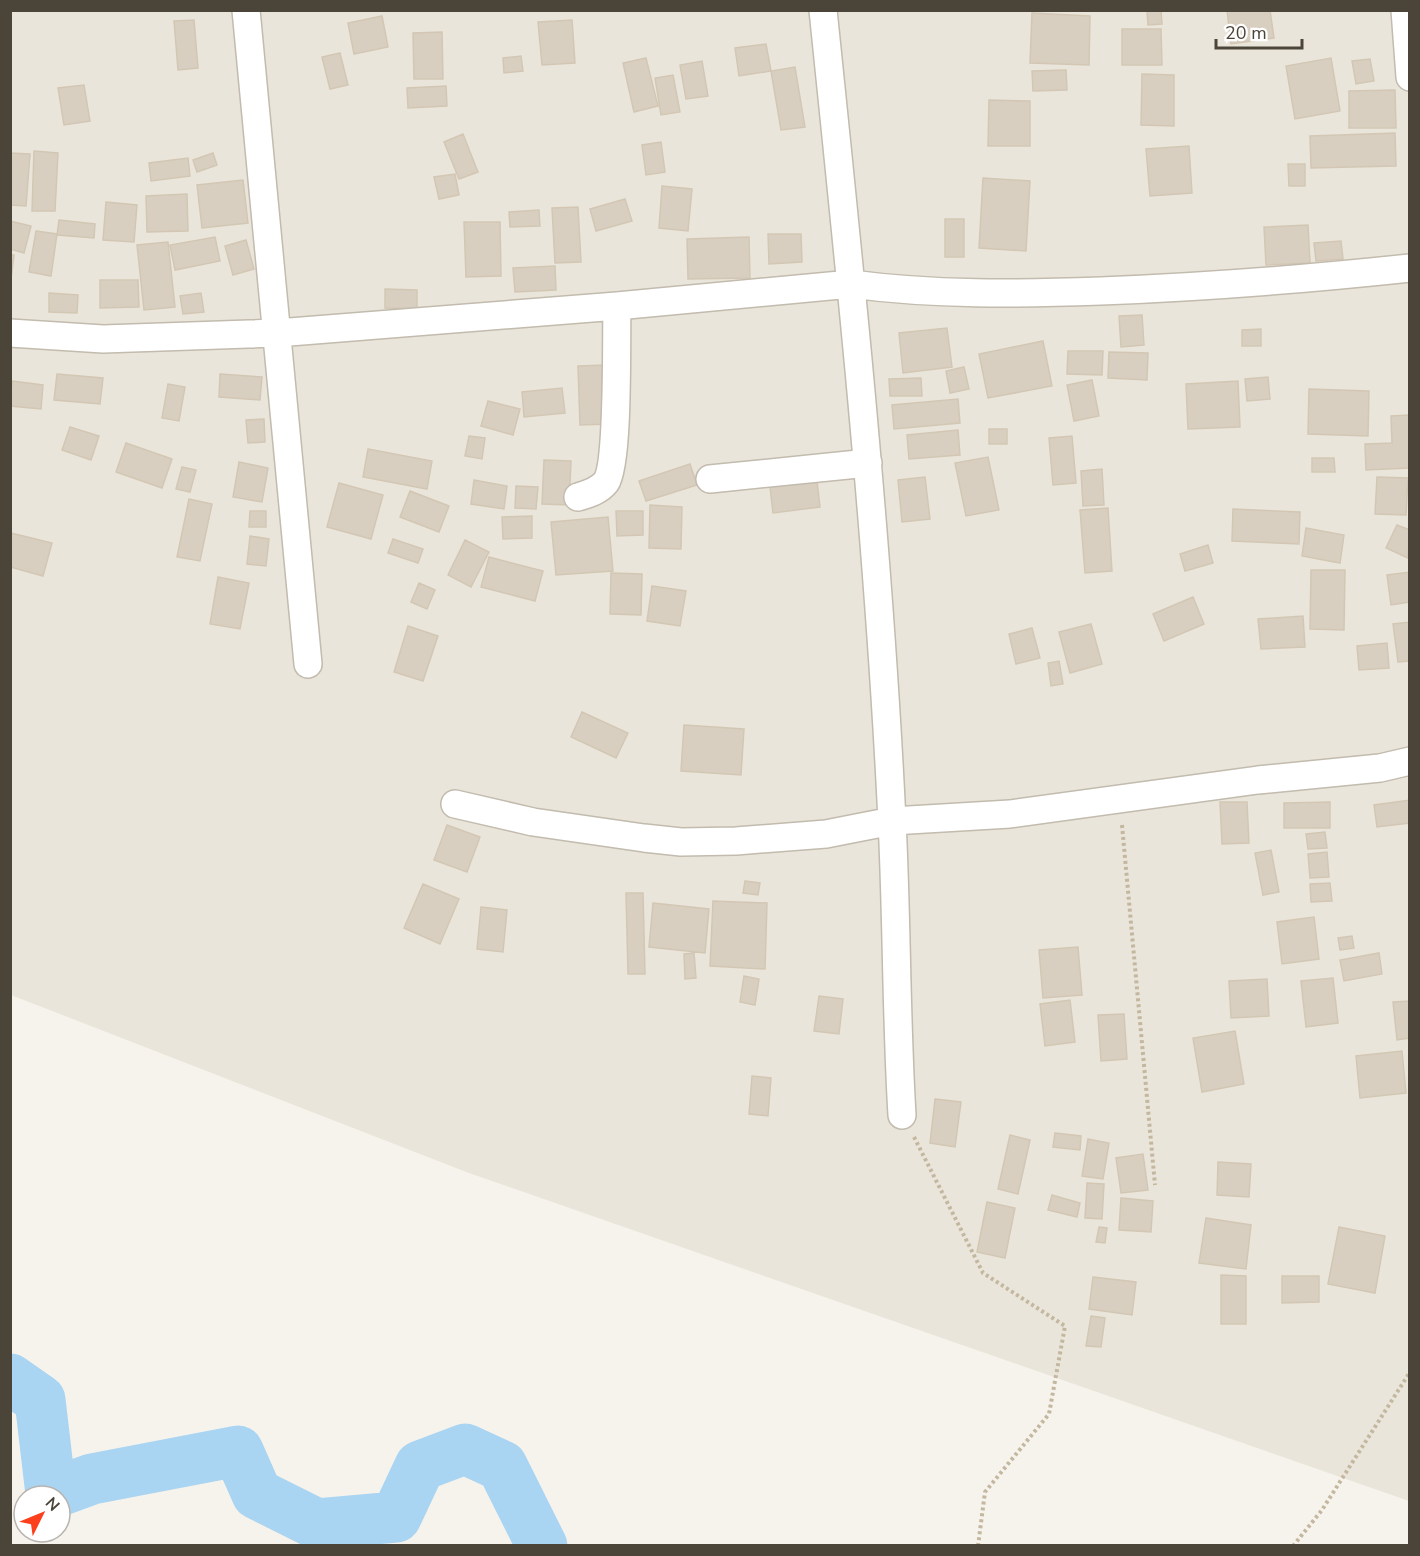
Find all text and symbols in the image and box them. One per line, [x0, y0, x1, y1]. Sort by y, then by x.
scale bar [1216, 12, 1302, 50]
text: 20 m [1225, 21, 1267, 45]
north arrow [12, 1484, 72, 1544]
text: N [40, 1493, 64, 1516]

